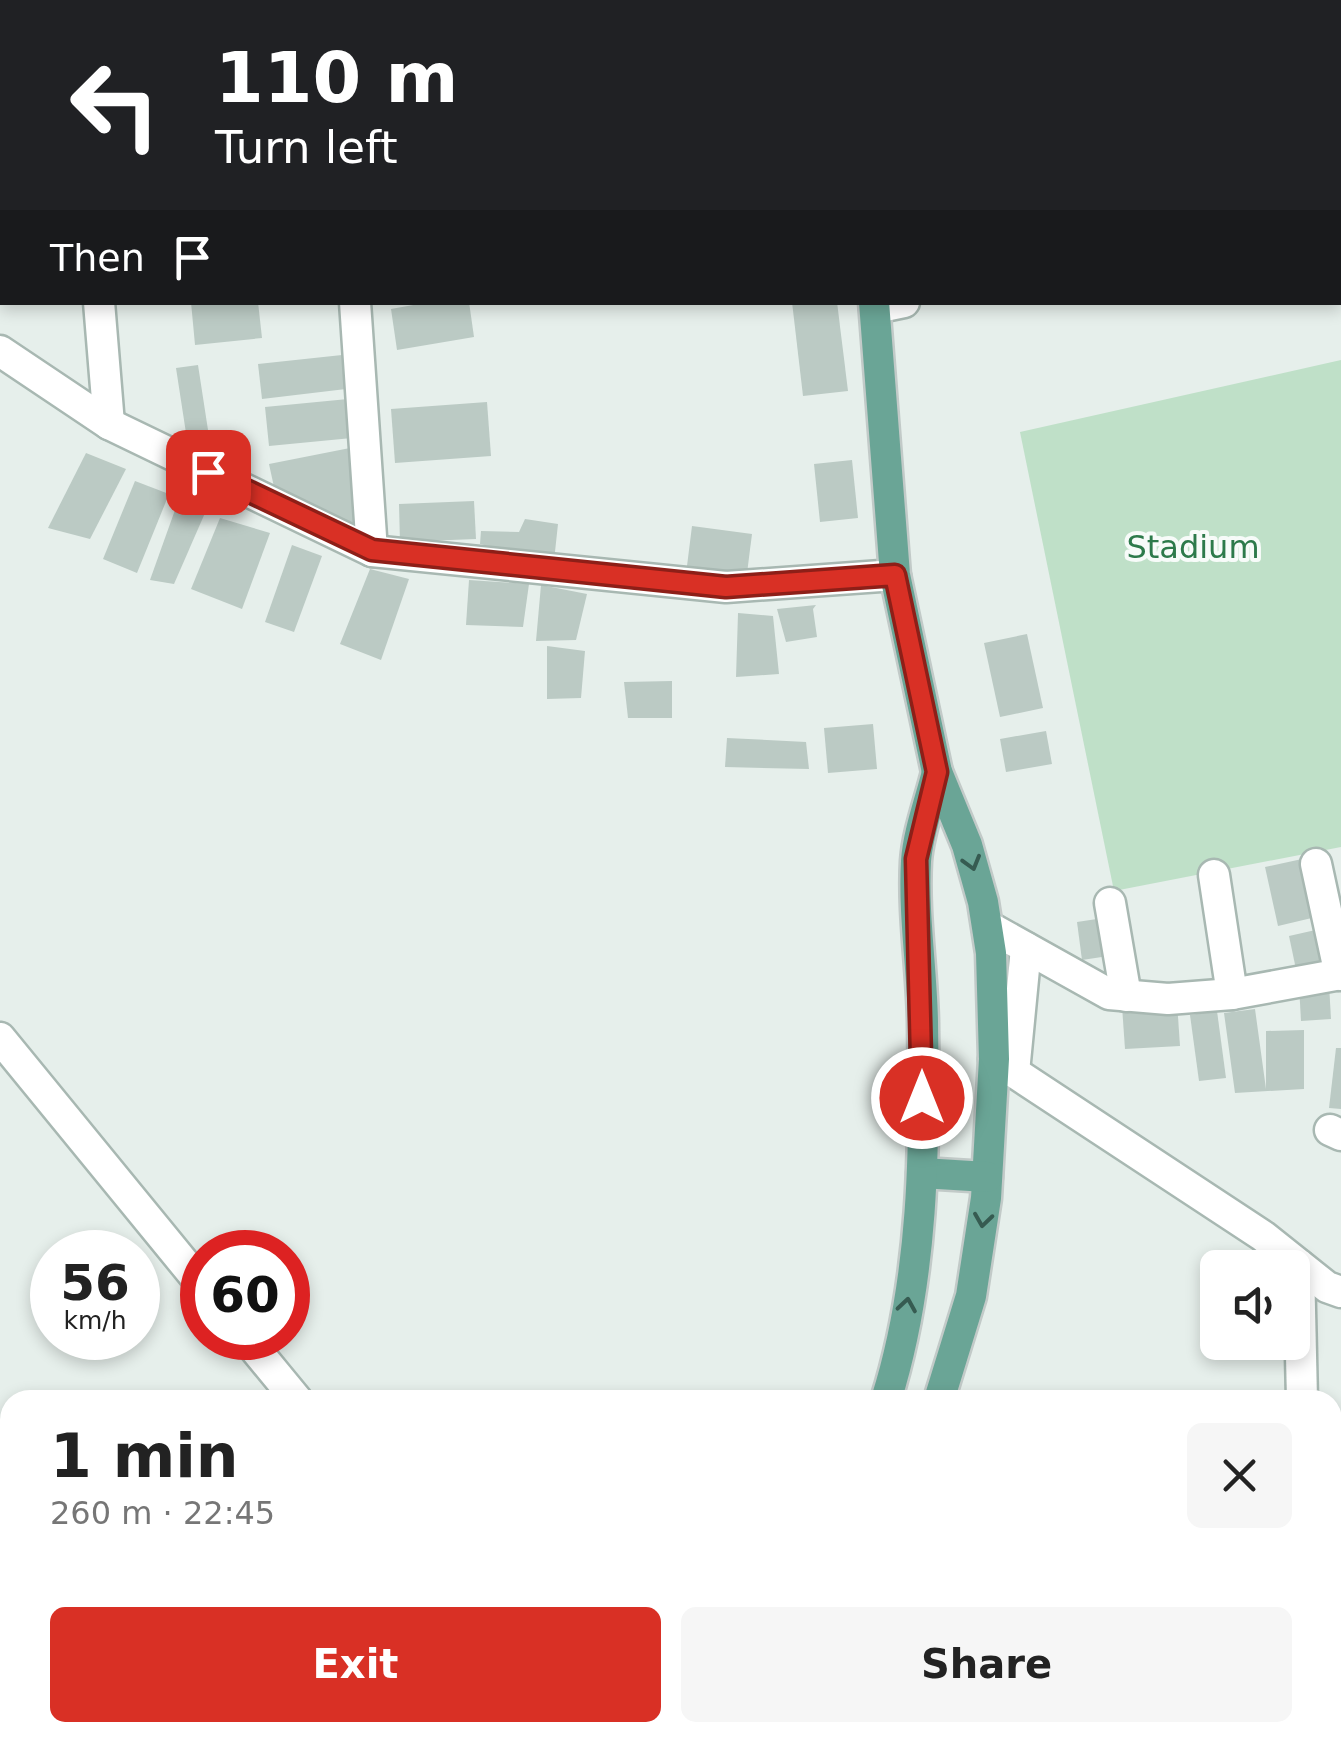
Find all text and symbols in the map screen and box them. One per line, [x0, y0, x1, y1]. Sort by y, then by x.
text: 110 m [215, 37, 458, 119]
icon: left [50, 40, 180, 170]
text: Turn left [215, 121, 398, 174]
icon: arrive [165, 230, 220, 285]
text: Then [50, 236, 145, 280]
pin [166, 430, 251, 515]
icon: arrive [181, 445, 236, 500]
park label: Stadium [1126, 528, 1260, 566]
one-way arrow [960, 854, 981, 871]
position arrow [870, 1046, 974, 1150]
one-way arrow [973, 1212, 994, 1228]
speed limit sign: 60 [180, 1230, 310, 1360]
map controls [1200, 1250, 1310, 1360]
button: sound [1200, 1250, 1310, 1360]
text: 56 [60, 1254, 130, 1312]
one-way arrow [895, 1297, 916, 1313]
text: km/h [63, 1306, 127, 1335]
text: 1 min [50, 1421, 238, 1491]
button: close [1187, 1423, 1292, 1528]
text: 260 m · 22:45 [50, 1494, 275, 1532]
button: Exit [50, 1607, 661, 1722]
button: Share [681, 1607, 1292, 1722]

